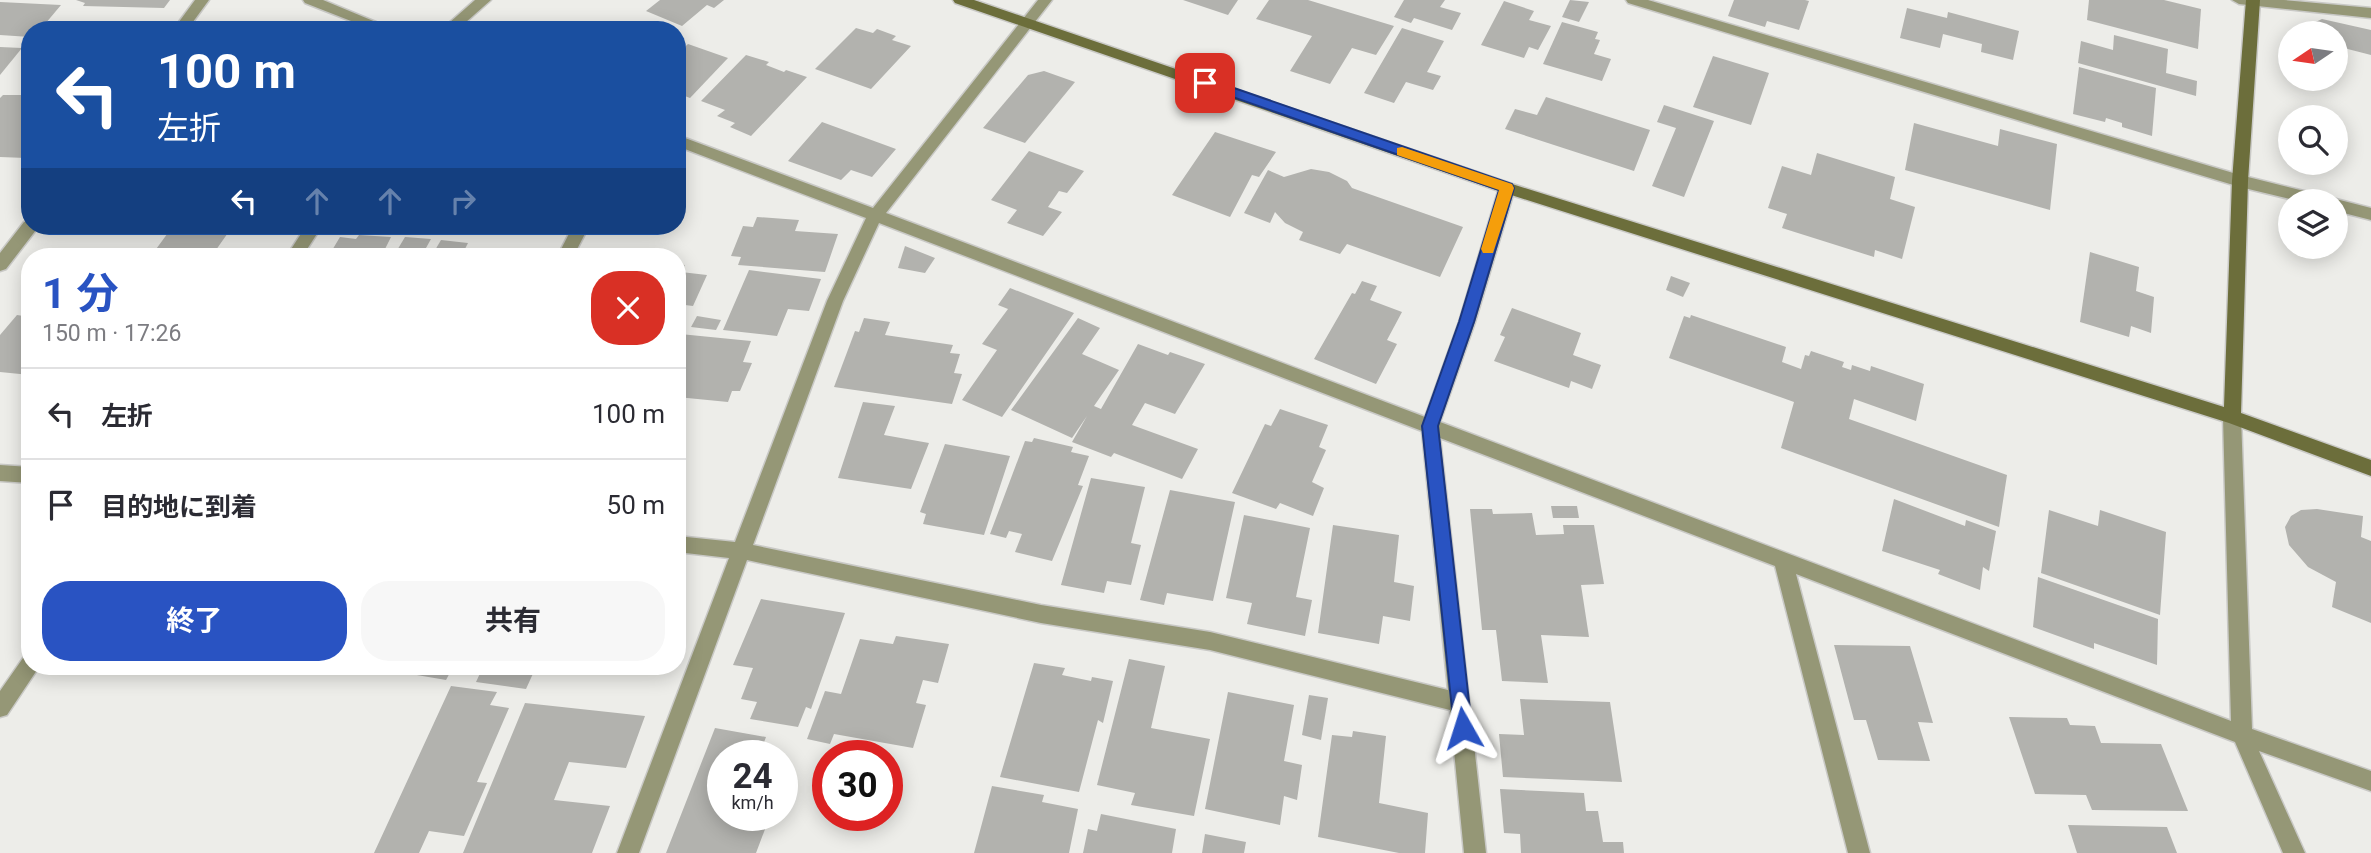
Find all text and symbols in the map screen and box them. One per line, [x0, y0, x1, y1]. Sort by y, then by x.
north arrow [2278, 21, 2348, 91]
map controls [2278, 21, 2348, 259]
text: 100 m [157, 43, 296, 100]
icon: left [42, 49, 133, 140]
pin [1175, 53, 1235, 113]
icon: arrive [1186, 64, 1224, 102]
button: search [2278, 105, 2348, 175]
text: 左折 [157, 109, 221, 147]
icon: left [225, 182, 263, 220]
icon: ahead [298, 182, 336, 220]
icon: ahead [371, 182, 409, 220]
icon: right [444, 182, 482, 220]
button: layers [2278, 189, 2348, 259]
text: 1 分 [42, 269, 119, 318]
button: close [591, 271, 665, 345]
text: 150 m · 17:26 [42, 320, 181, 347]
icon: left [42, 395, 80, 433]
text: 100 m [592, 399, 665, 429]
text: 左折 [101, 401, 153, 431]
icon: arrive [42, 486, 80, 524]
text: 50 m [607, 490, 665, 520]
text: 目的地に到着 [101, 492, 257, 522]
button: 終了 [42, 581, 347, 661]
button: 共有 [361, 581, 665, 661]
position arrow [1426, 691, 1500, 765]
speed limit sign: 30 [812, 740, 903, 831]
text: 24 [732, 756, 773, 797]
text: km/h [731, 792, 774, 813]

